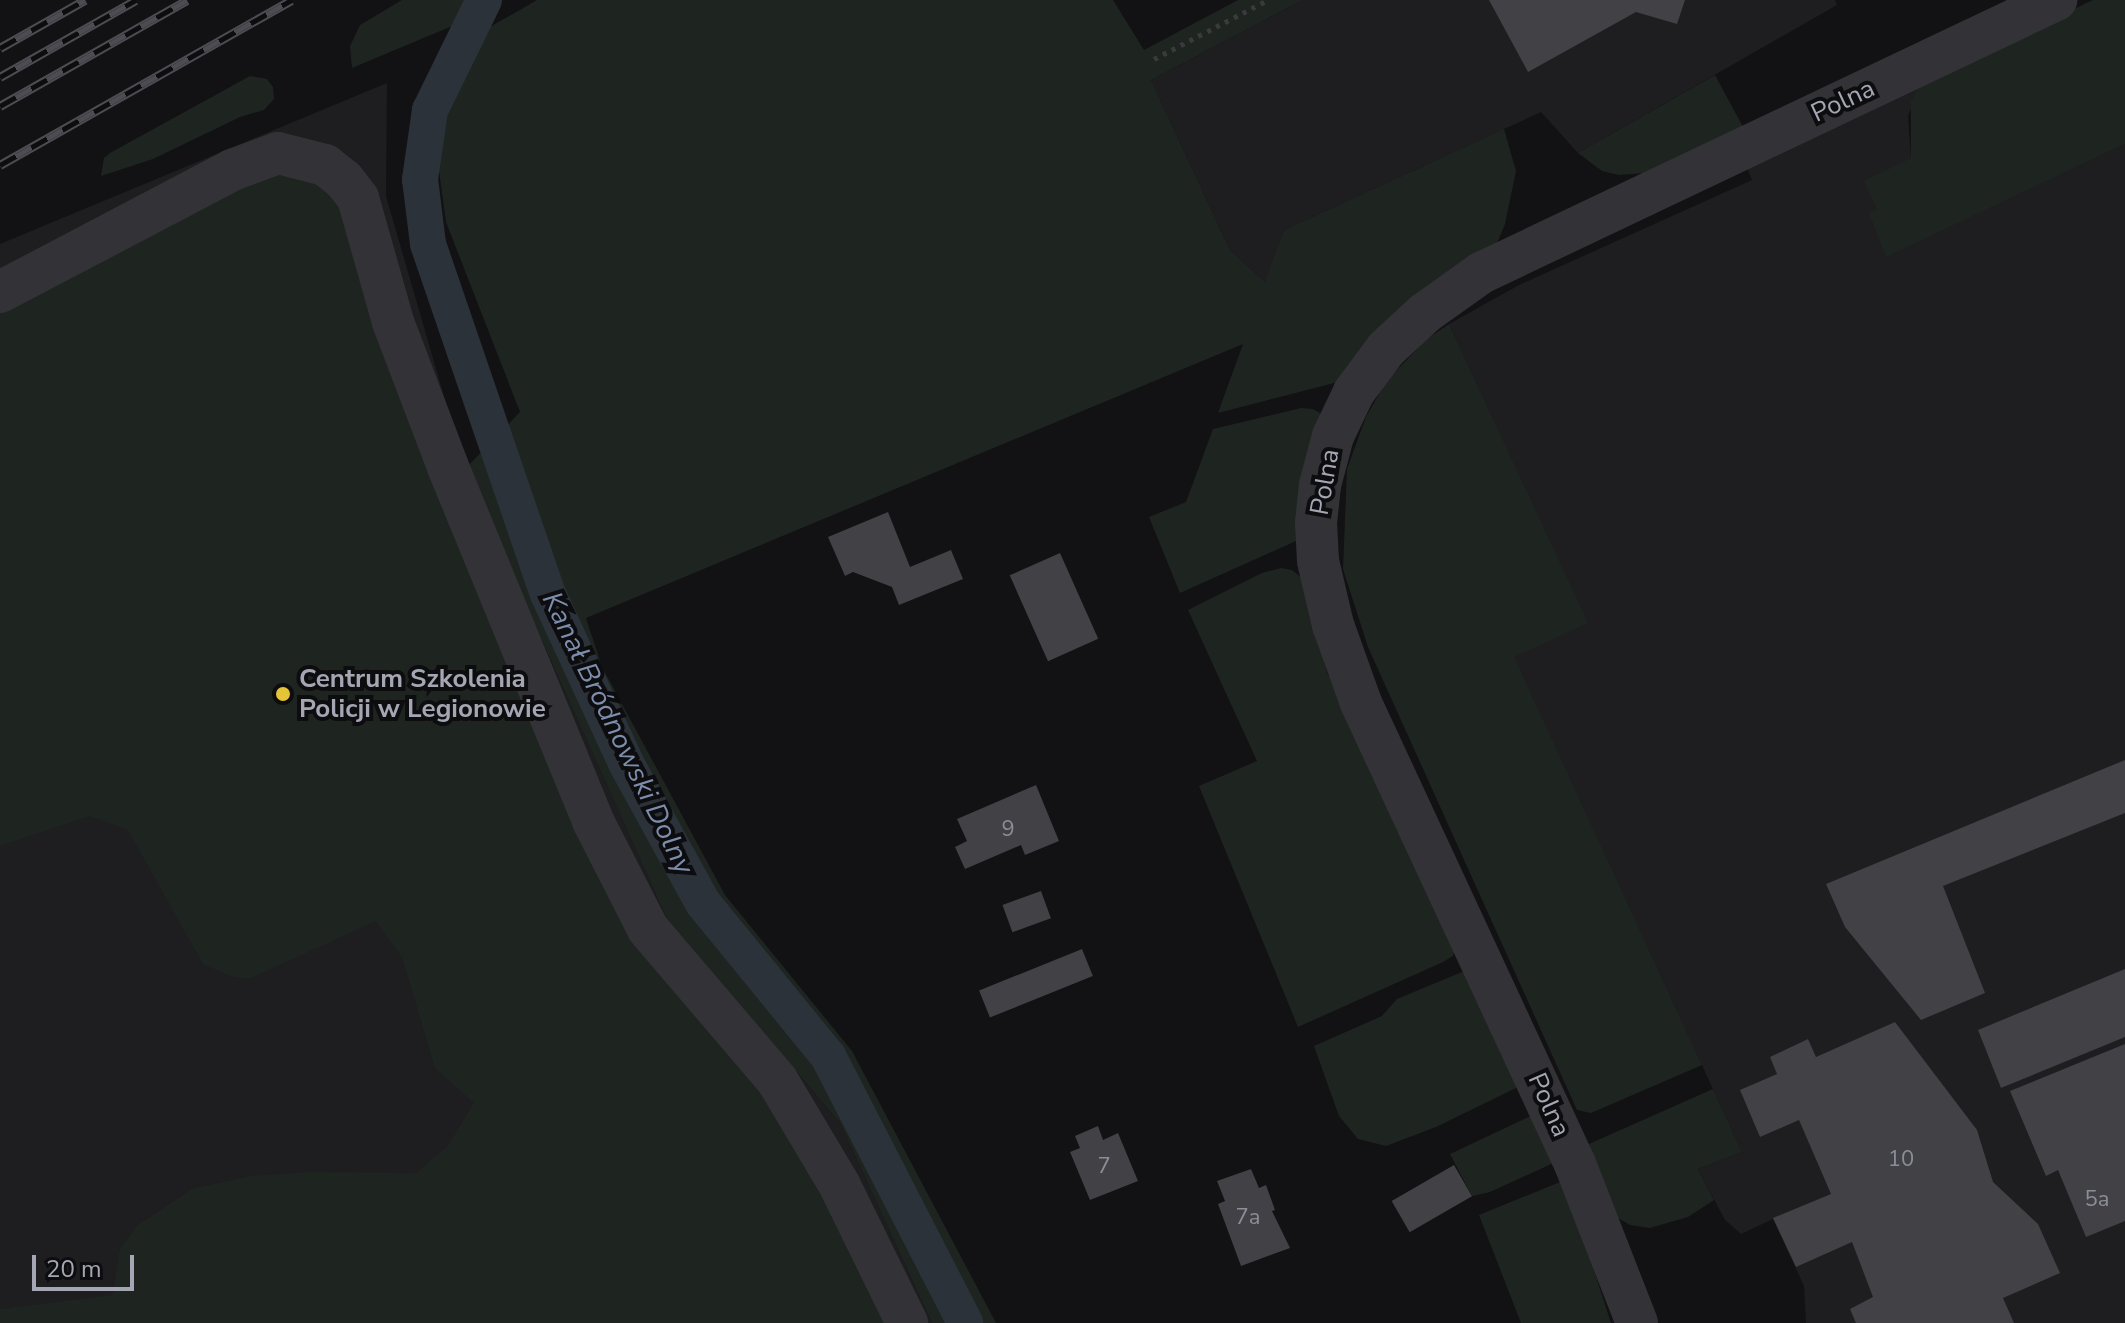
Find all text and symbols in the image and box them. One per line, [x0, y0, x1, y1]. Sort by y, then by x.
street label: Polna [1806, 73, 1880, 129]
street label: Polna [1304, 447, 1346, 517]
water label: Kanał Bródnowski Dolny [535, 586, 701, 880]
place label: Centrum Szkolenia Policji w Legionowie [299, 663, 546, 724]
marker: Centrum Szkolenia Policji w Legionowie [274, 685, 292, 703]
house number: 9 [1001, 817, 1015, 843]
street label: Polna [1521, 1068, 1577, 1142]
house number: 10 [1888, 1147, 1914, 1173]
house number: 7 [1097, 1154, 1111, 1180]
house number: 5a [2085, 1187, 2109, 1213]
house number: 7a [1236, 1205, 1260, 1231]
scale bar [36, 1239, 138, 1289]
text: 20 m [46, 1253, 102, 1285]

